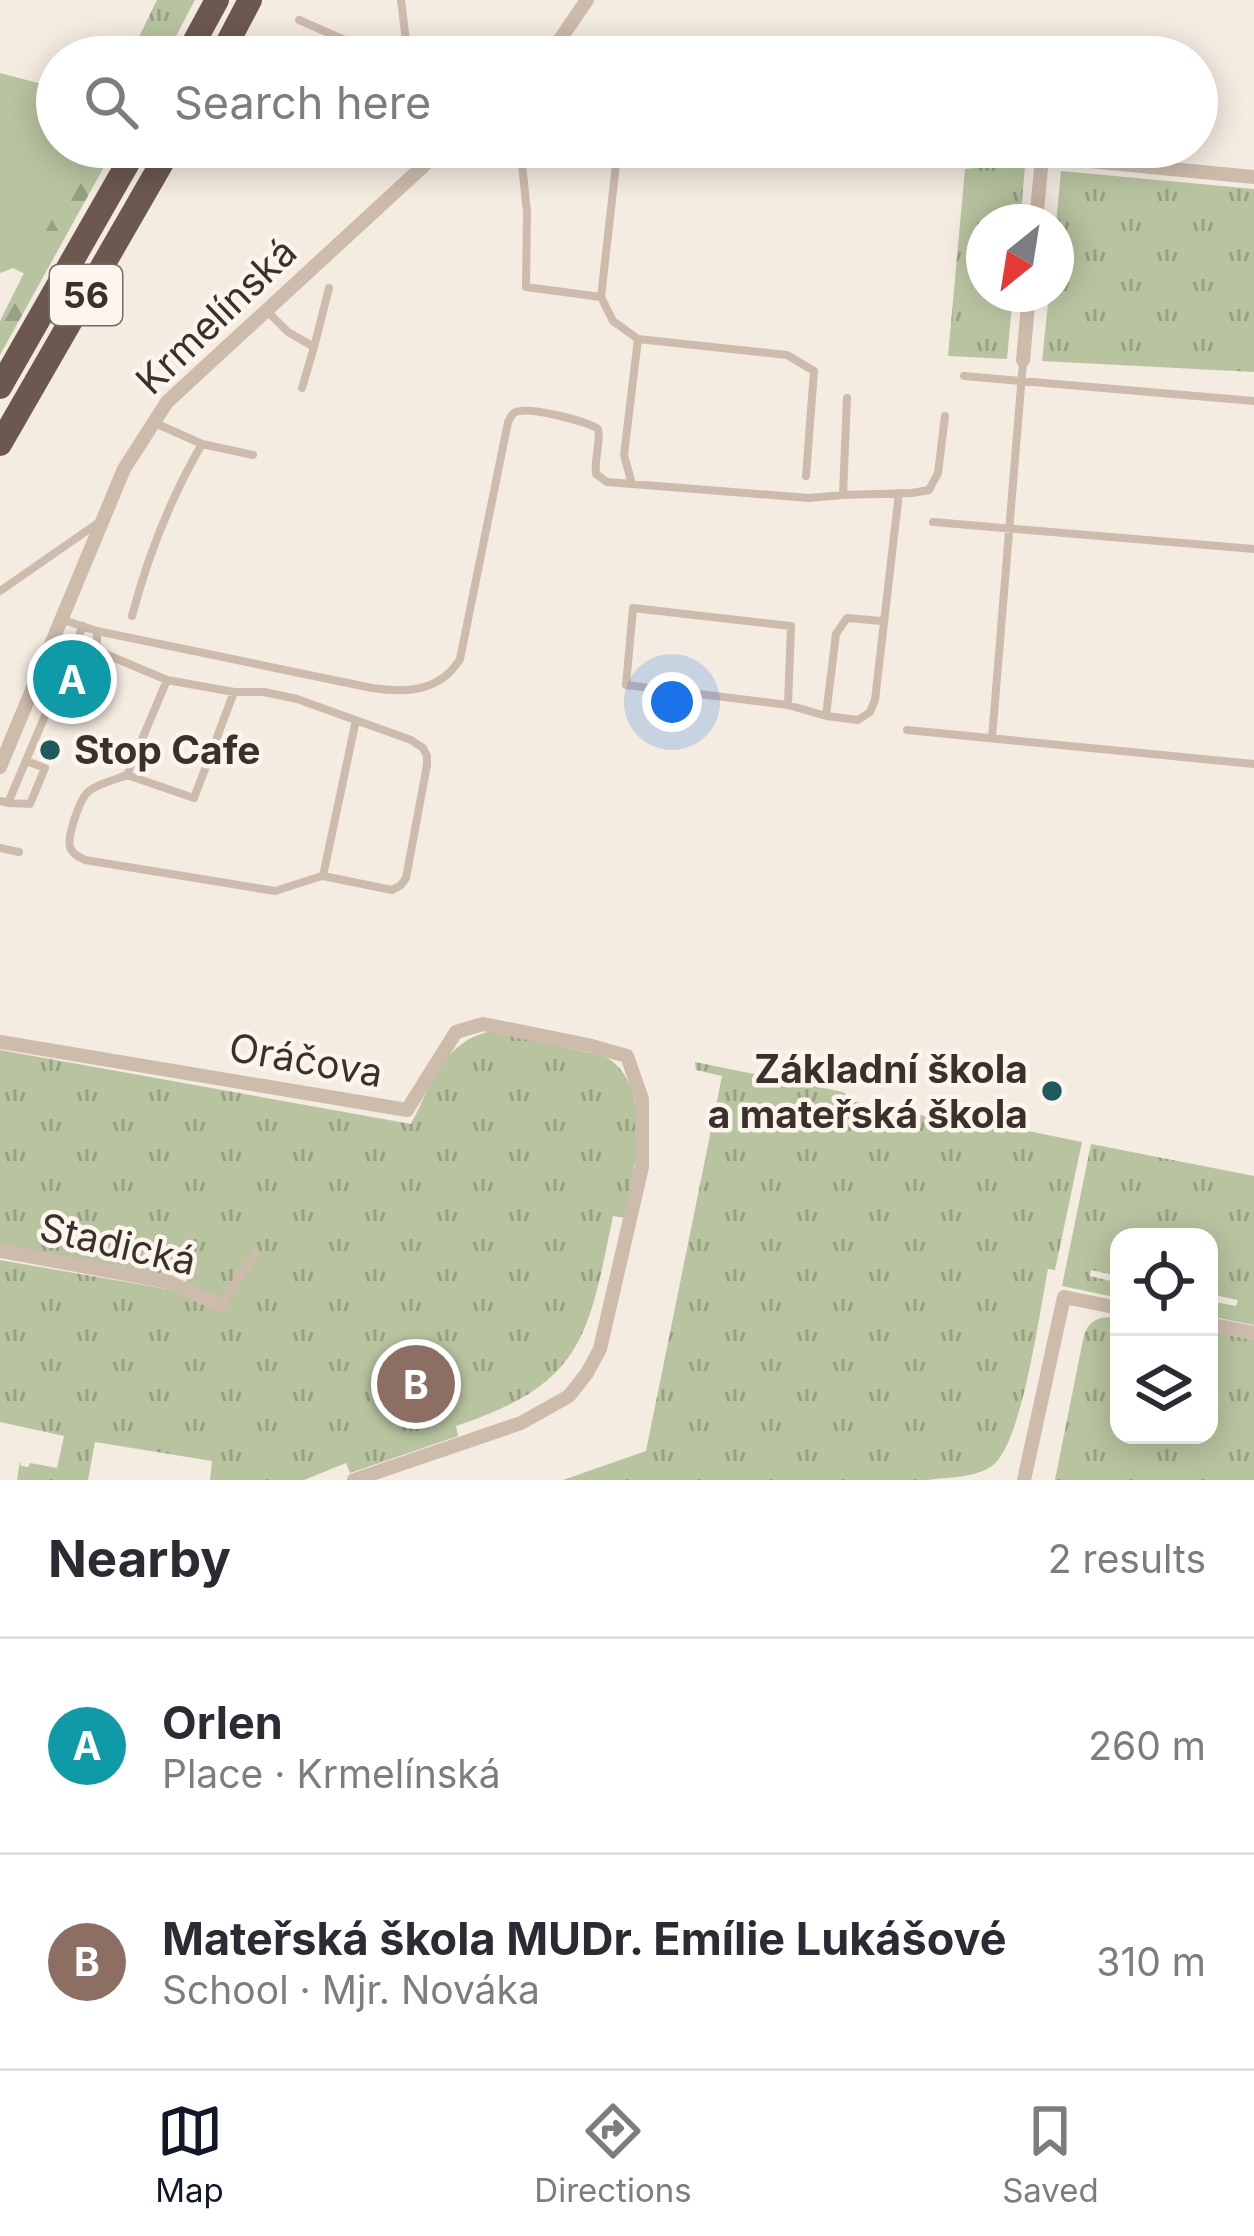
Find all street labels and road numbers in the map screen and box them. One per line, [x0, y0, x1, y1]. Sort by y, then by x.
street label: Krmelínská [126, 228, 305, 403]
road number: 56 [50, 265, 122, 325]
street label: Oráčova [226, 1023, 386, 1096]
street label: Stadická [35, 1203, 201, 1284]

